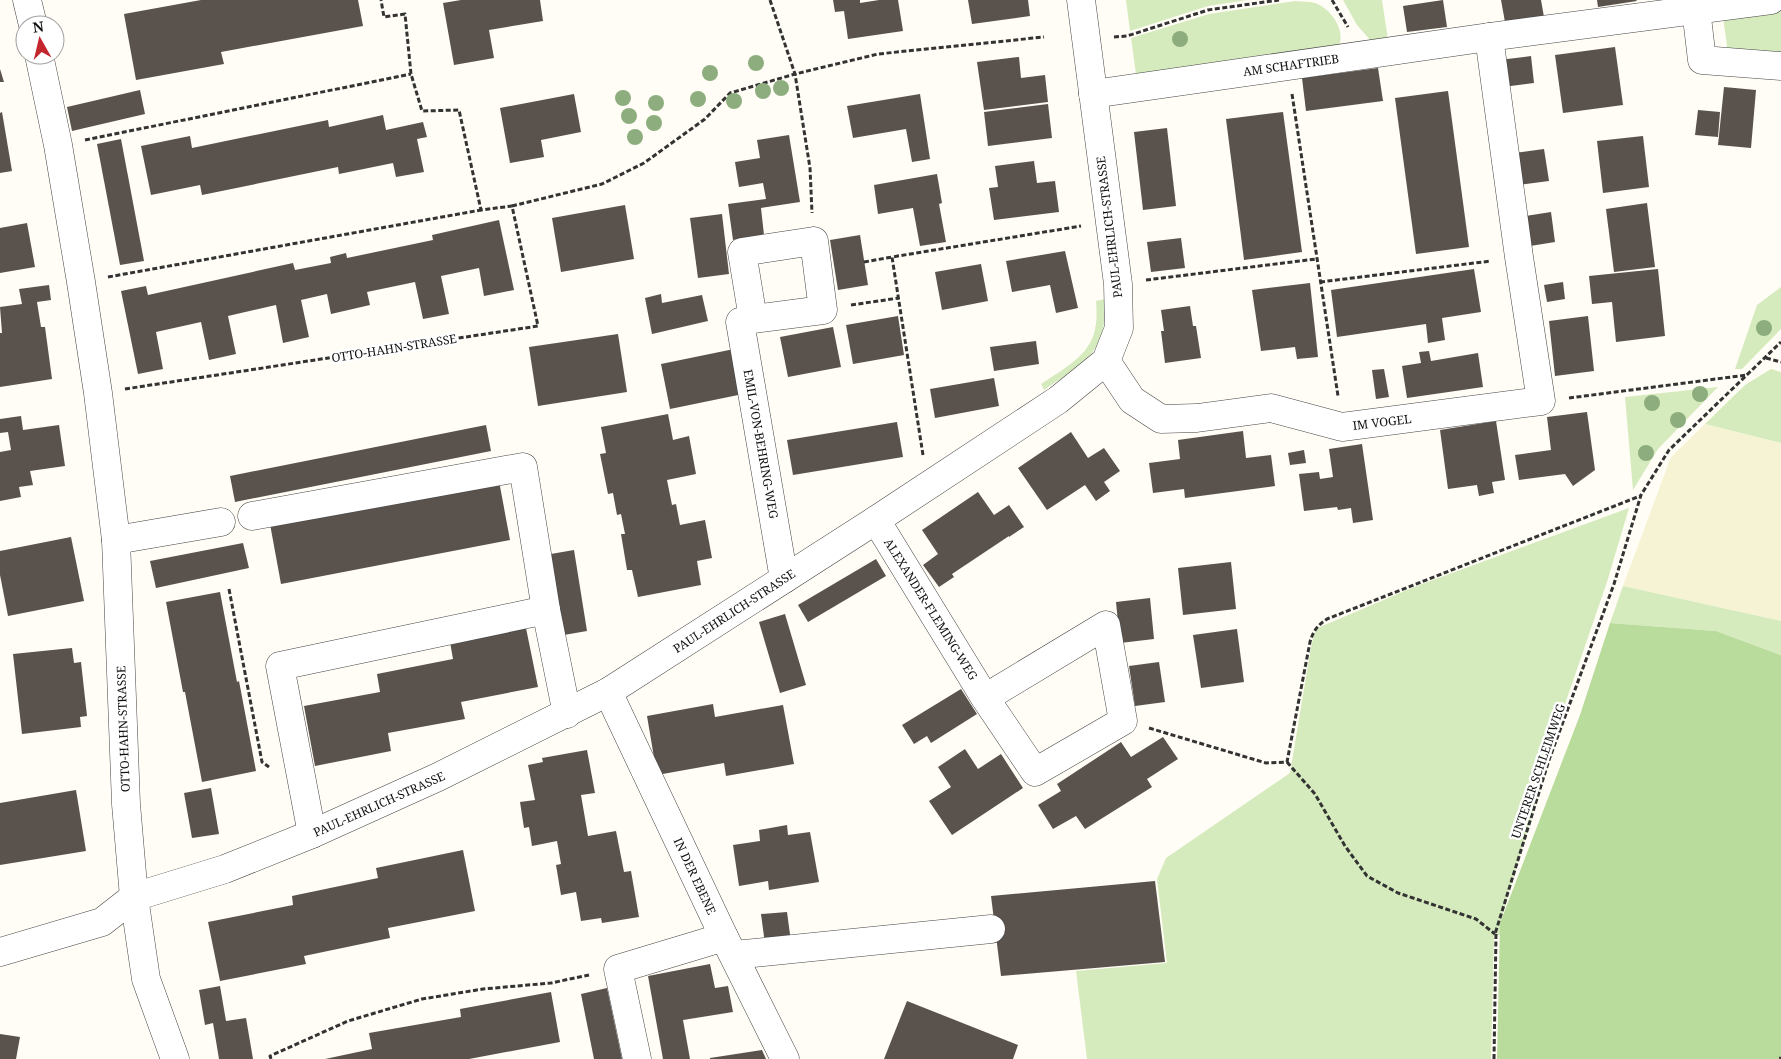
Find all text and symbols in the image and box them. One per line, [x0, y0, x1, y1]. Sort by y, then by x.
north arrow [15, 15, 65, 65]
text: N [31, 16, 45, 37]
street label: AM SCHAFTRIEB [1242, 50, 1340, 80]
street label: PAUL-EHRLICH-STRASSE [1092, 155, 1126, 299]
street label: OTTO-HAHN-STRASSE [330, 330, 458, 366]
street label: EMIL-VON-BEHRING-WEG [740, 368, 783, 520]
street label: IM VOGEL [1352, 410, 1412, 434]
street label: ALEXANDER-FLEMING-WEG [880, 535, 982, 684]
street label: PAUL-EHRLICH-STRASSE [670, 565, 798, 657]
street label: OTTO-HAHN-STRASSE [112, 665, 134, 793]
street label: UNTERER SCHLEIMWEG [1507, 701, 1569, 841]
street label: PAUL-EHRLICH-STRASSE [310, 767, 448, 841]
street label: IN DER EBENE [670, 835, 720, 917]

